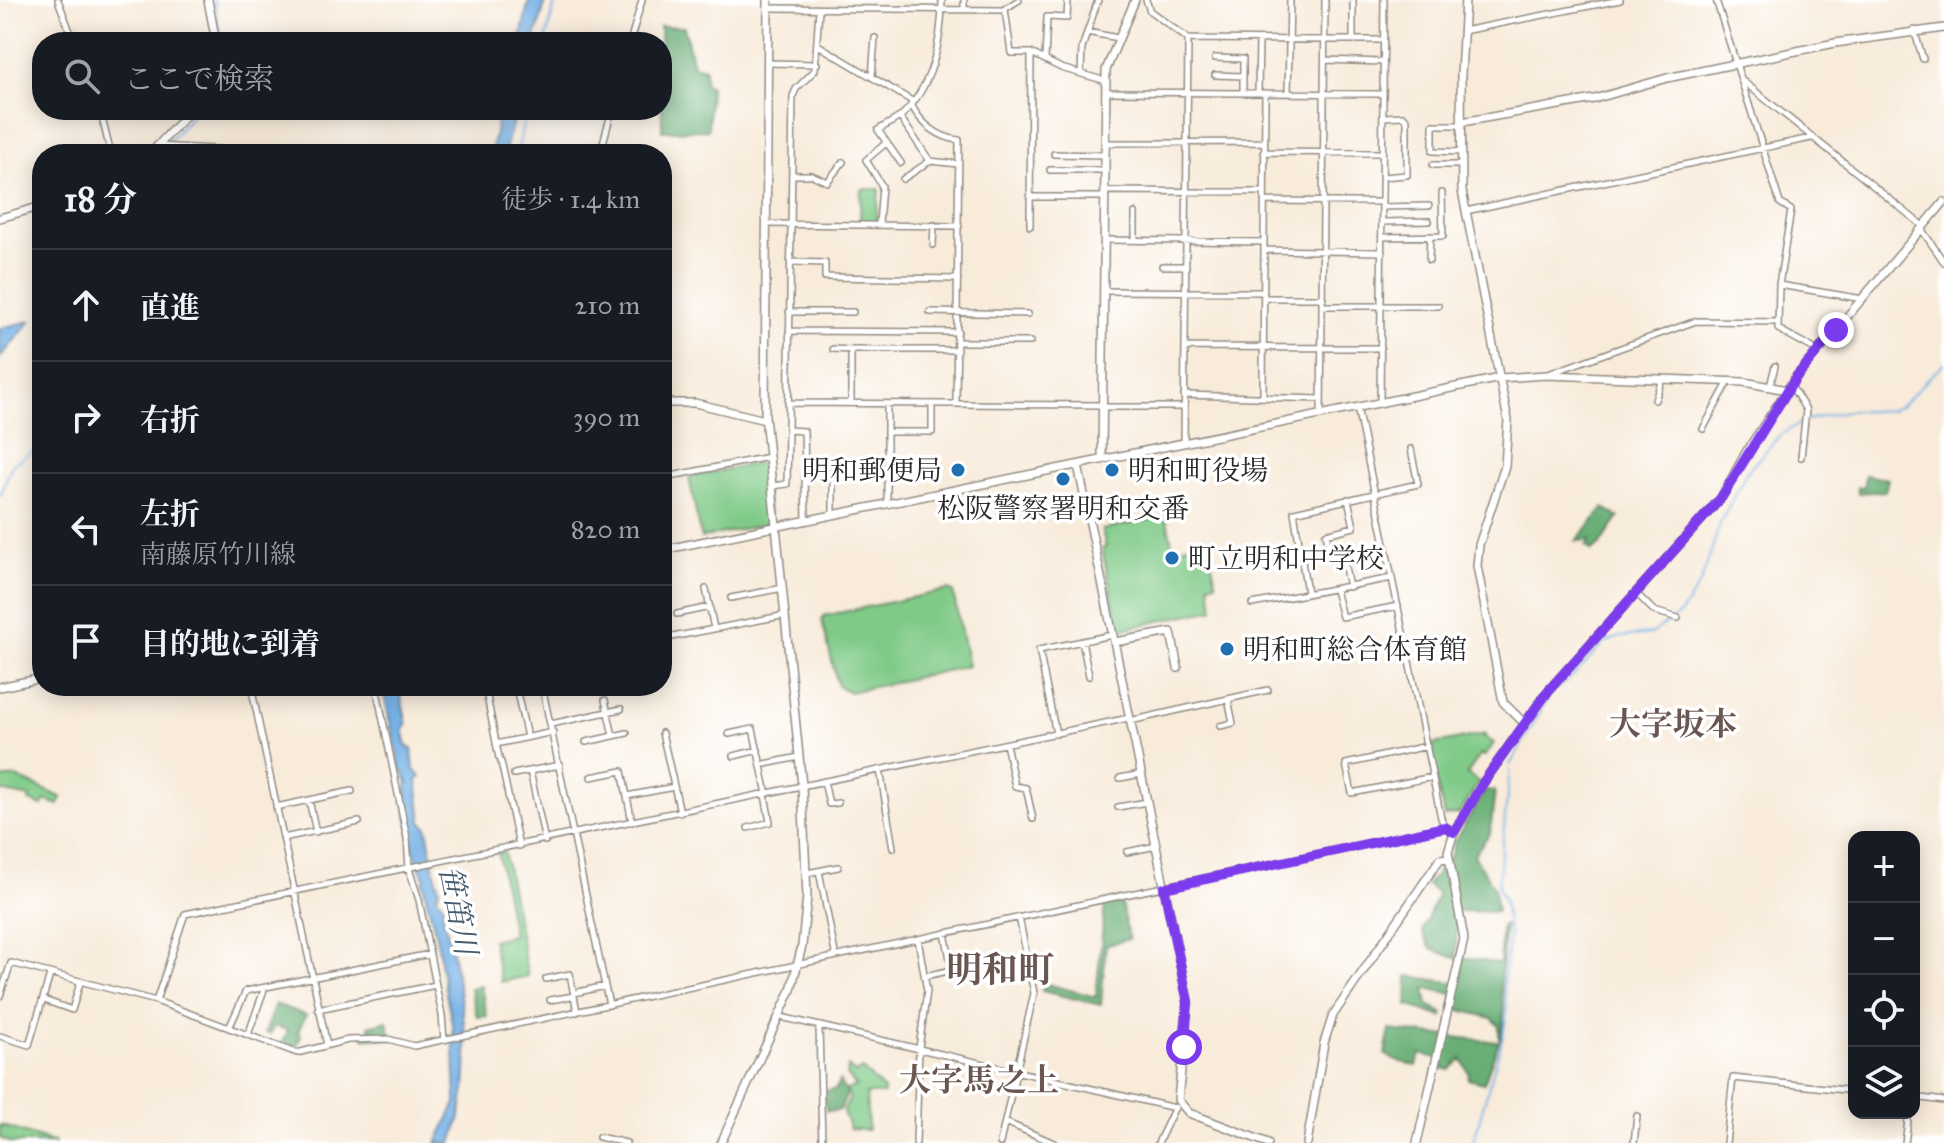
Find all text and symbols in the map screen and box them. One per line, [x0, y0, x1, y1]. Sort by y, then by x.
search box [32, 32, 672, 120]
icon: search [60, 54, 104, 98]
text: ここで検索 [124, 61, 274, 97]
text: 18 分 [64, 179, 137, 220]
text: 徒歩 · 1.4 km [501, 183, 640, 215]
icon: ahead [64, 283, 108, 327]
text: 210 m [574, 289, 640, 321]
text: 直進 [140, 290, 200, 326]
route end [1818, 312, 1854, 348]
icon: right [64, 395, 108, 439]
text: 390 m [573, 401, 640, 433]
text: 右折 [140, 402, 200, 438]
place label: 明和郵便局 [802, 453, 942, 488]
place label: 明和町役場 [1128, 453, 1268, 488]
marker: 明和郵便局 [949, 461, 967, 479]
marker: 明和町役場 [1103, 461, 1121, 479]
marker: 松阪警察署明和交番 [1054, 470, 1072, 488]
place label: 松阪警察署明和交番 [937, 491, 1189, 526]
text: 左折 [140, 496, 200, 532]
icon: left [64, 507, 108, 551]
text: 820 m [571, 513, 640, 545]
text: 南藤原竹川線 [140, 538, 296, 570]
place label: 町立明和中学校 [1188, 541, 1384, 576]
marker: 町立明和中学校 [1163, 549, 1181, 567]
icon: arrive [64, 619, 108, 663]
text: 目的地に到着 [140, 626, 320, 662]
place label: 明和町総合体育館 [1243, 632, 1467, 667]
marker: 明和町総合体育館 [1218, 640, 1236, 658]
district label: 大字坂本 [1609, 705, 1737, 744]
map controls [1848, 831, 1920, 1119]
button: + [1848, 831, 1920, 903]
water label: 笹笛川 [432, 862, 485, 961]
button: − [1848, 903, 1920, 975]
district label: 明和町 [946, 948, 1054, 992]
button: locate [1848, 975, 1920, 1047]
route start [1166, 1029, 1202, 1065]
button: layers [1848, 1047, 1920, 1119]
district label: 大字馬之上 [899, 1061, 1059, 1100]

